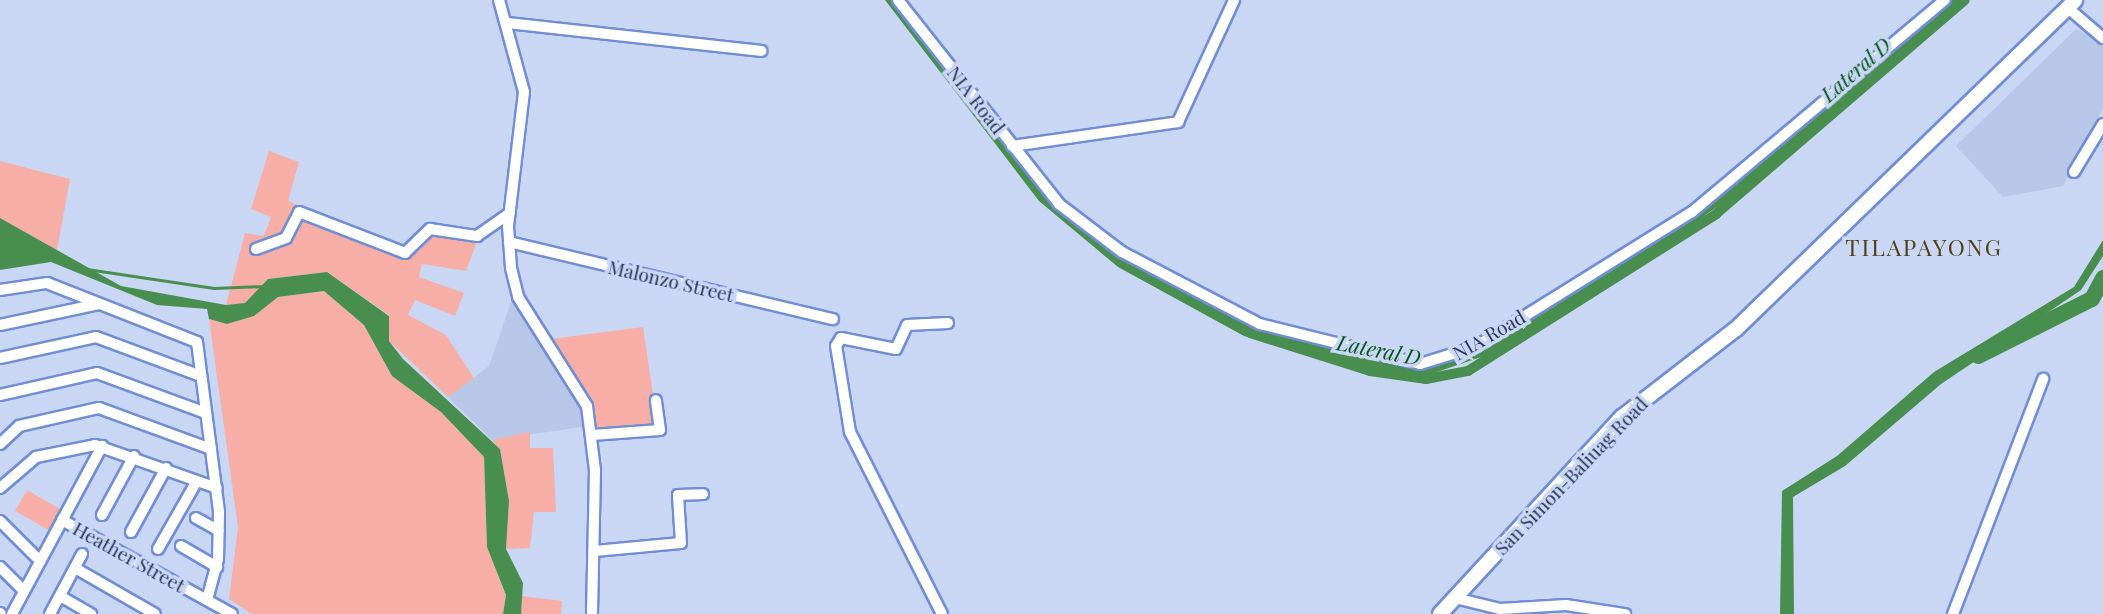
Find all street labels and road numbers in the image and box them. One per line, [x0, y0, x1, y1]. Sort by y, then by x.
street label: NIA Road [942, 62, 1010, 138]
street label: Malonzo Street [606, 255, 736, 307]
street label: NIA Road [1449, 305, 1529, 365]
street label: San Simon-Baliuag Road [1490, 392, 1652, 560]
street label: Heather Street [69, 517, 189, 597]

